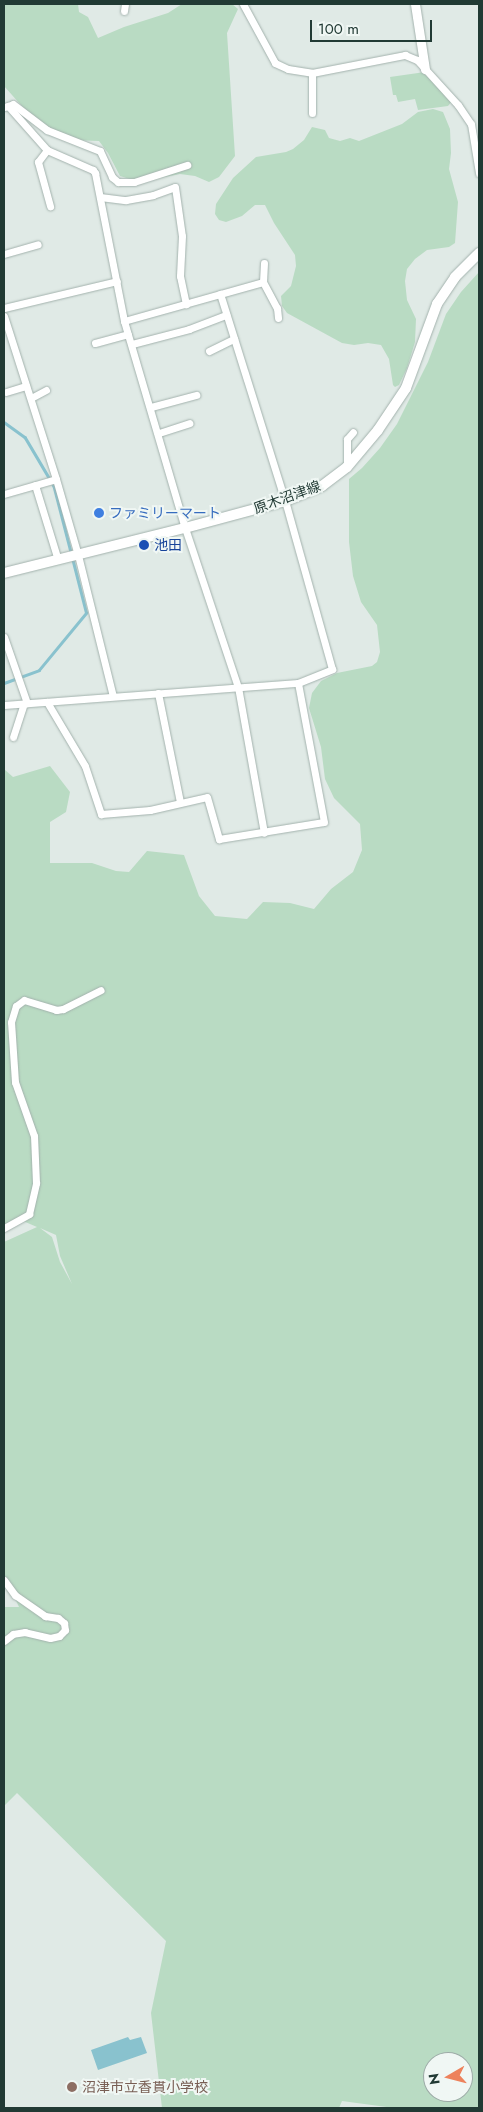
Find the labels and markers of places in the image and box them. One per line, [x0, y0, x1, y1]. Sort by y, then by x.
place label: ファミリーマート [109, 505, 221, 521]
marker: ファミリーマート [93, 507, 105, 519]
place label: 池田 [154, 537, 182, 553]
marker: 池田 [138, 539, 150, 551]
place label: 沼津市立香貫小学校 [82, 2079, 208, 2095]
marker: 沼津市立香貫小学校 [66, 2081, 78, 2093]

